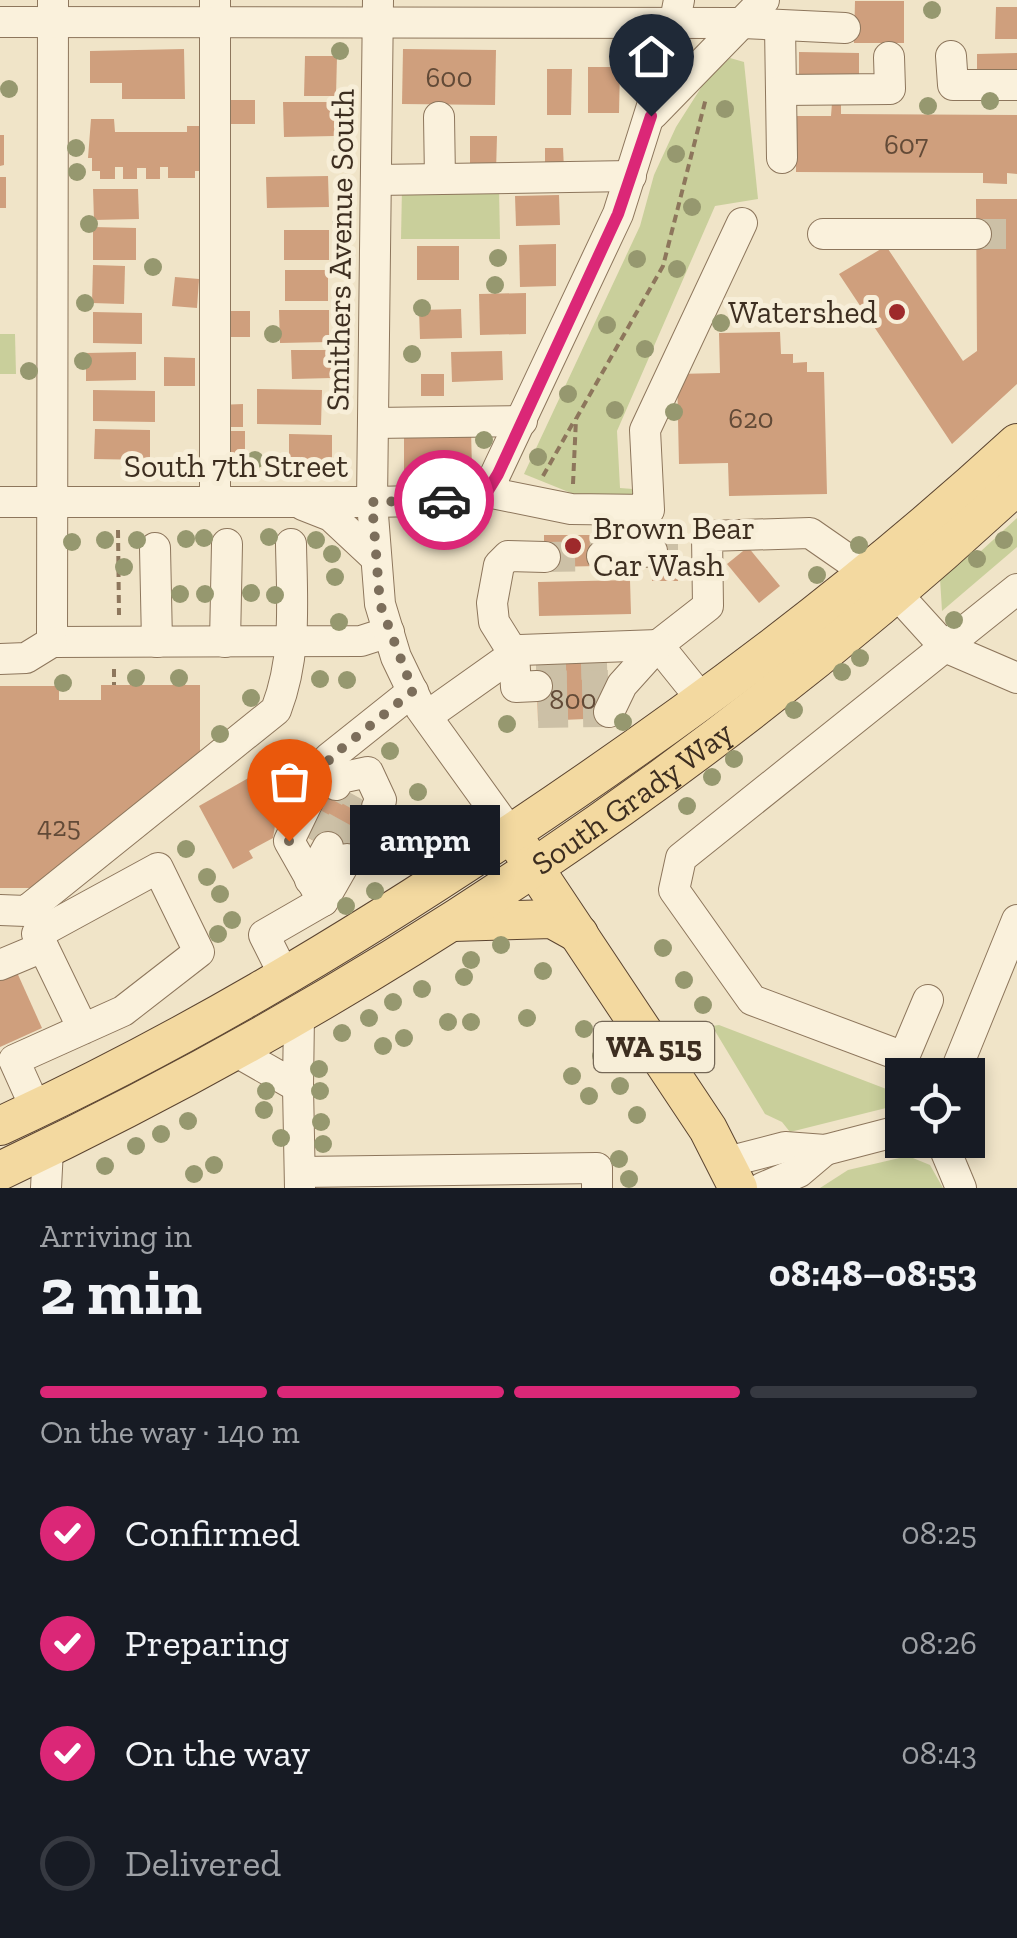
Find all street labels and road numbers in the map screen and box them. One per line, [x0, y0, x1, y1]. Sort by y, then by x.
street label: Smithers Avenue South [318, 89, 362, 411]
street label: South 7th Street [124, 447, 348, 485]
street label: South Grady Way [524, 713, 740, 883]
road number: WA 515 [594, 1022, 714, 1072]

